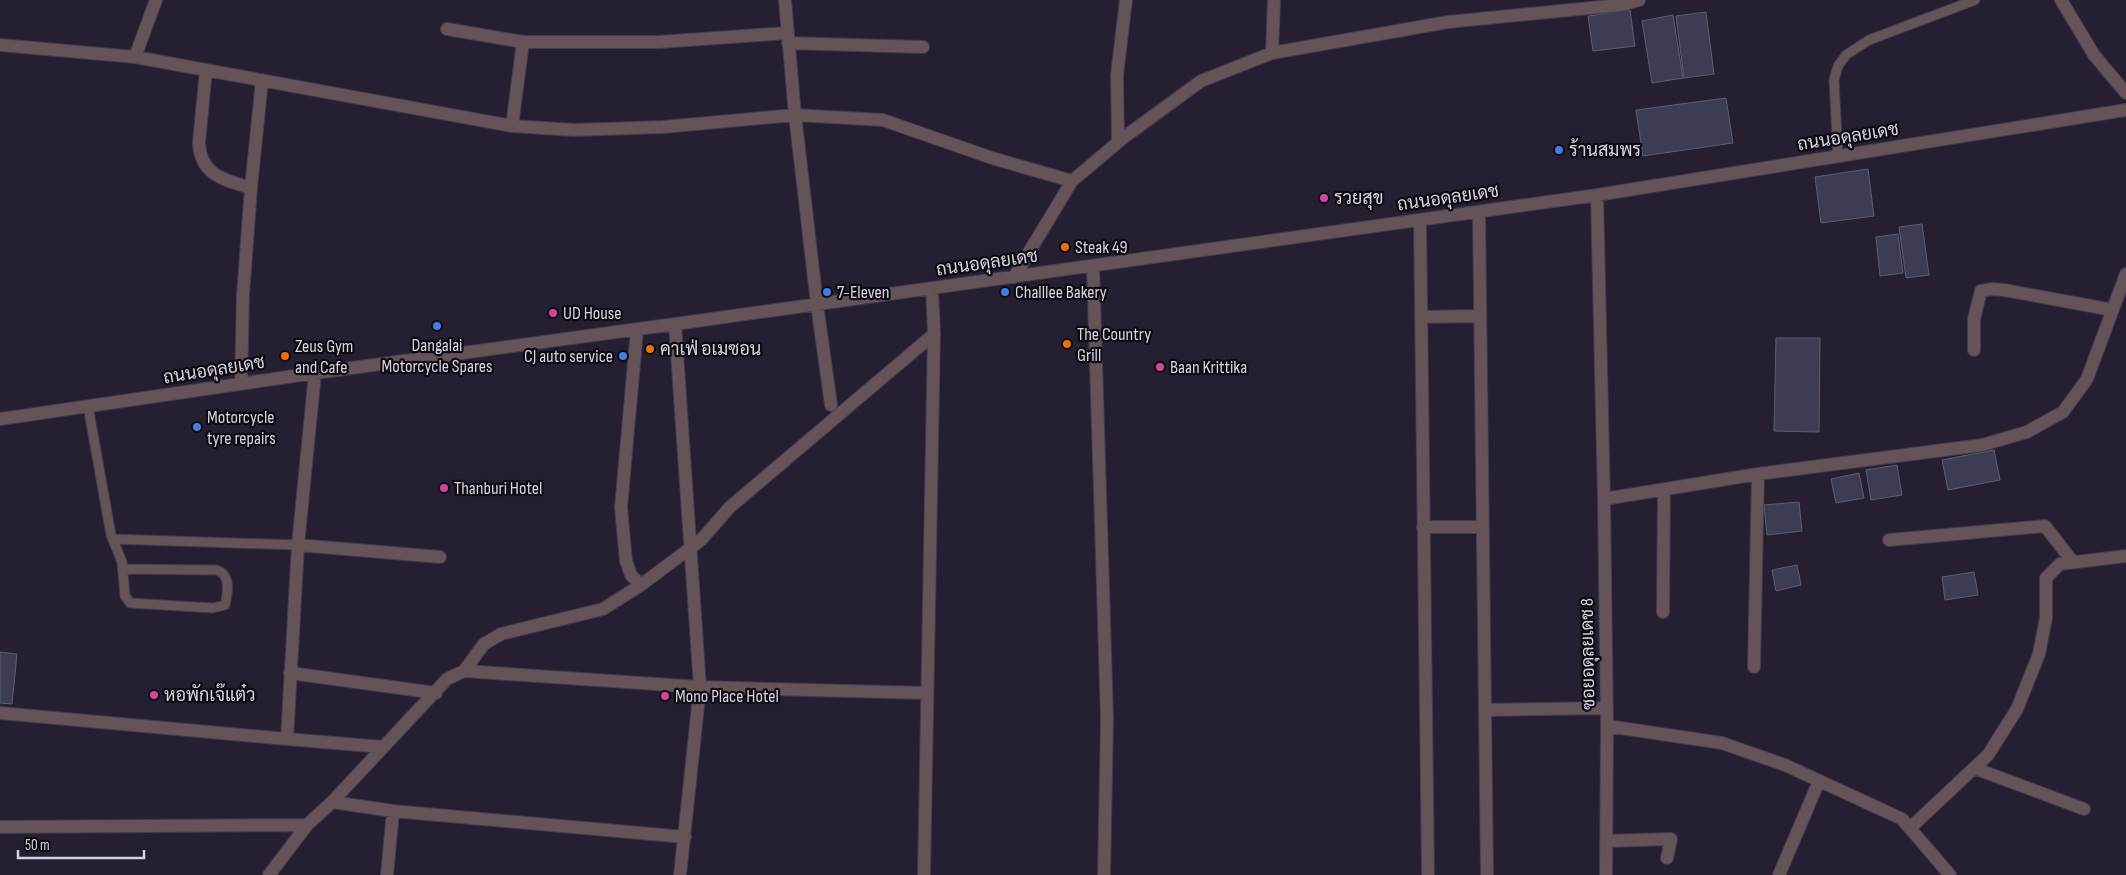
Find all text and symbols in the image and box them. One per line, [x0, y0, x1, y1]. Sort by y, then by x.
street label: ถนนอดุลยเดช [1796, 119, 1901, 156]
place label: ร้านสมพร [1569, 138, 1641, 161]
marker: ร้านสมพร [1553, 144, 1565, 156]
street label: ถนนอดุลยเดช [1396, 180, 1500, 217]
place label: รวยสุข [1334, 188, 1383, 210]
marker: รวยสุข [1318, 192, 1330, 204]
place label: Steak 49 [1075, 237, 1128, 258]
marker: Steak 49 [1059, 241, 1071, 253]
street label: ถนนอดุลยเดช [935, 245, 1039, 282]
place label: 7-Eleven [837, 282, 890, 303]
place label: Challlee Bakery [1015, 282, 1107, 303]
marker: 7-Eleven [821, 286, 833, 298]
marker: Challlee Bakery [999, 286, 1011, 298]
place label: UD House [563, 303, 621, 324]
marker: UD House [547, 307, 559, 319]
marker: Dangalai Motorcycle Spares [431, 320, 443, 332]
place label: The Country Grill [1077, 324, 1151, 366]
place label: Dangalai Motorcycle Spares [381, 335, 493, 377]
place label: Zeus Gym and Cafe [295, 336, 353, 378]
marker: The Country Grill [1061, 338, 1073, 350]
place label: คาเฟ่ อเมซอน [660, 339, 761, 360]
marker: คาเฟ่ อเมซอน [644, 343, 656, 355]
place label: CJ auto service [524, 346, 613, 367]
marker: Zeus Gym and Cafe [279, 350, 291, 362]
marker: CJ auto service [617, 350, 629, 362]
street label: ถนนอดุลยเดช [162, 352, 267, 389]
place label: Baan Krittika [1170, 357, 1247, 378]
marker: Baan Krittika [1154, 361, 1166, 373]
place label: Motorcycle tyre repairs [207, 407, 276, 449]
marker: Motorcycle tyre repairs [191, 421, 203, 433]
place label: Thanburi Hotel [454, 478, 542, 499]
marker: Thanburi Hotel [438, 482, 450, 494]
street label: ซอยอดุลยเดช 8 [1577, 598, 1600, 710]
place label: หอพักเจ๊แต๋ว [164, 683, 256, 706]
place label: Mono Place Hotel [675, 686, 779, 707]
marker: หอพักเจ๊แต๋ว [148, 689, 160, 701]
marker: Mono Place Hotel [659, 690, 671, 702]
scale bar [18, 828, 144, 860]
text: 50 m [25, 836, 50, 855]

